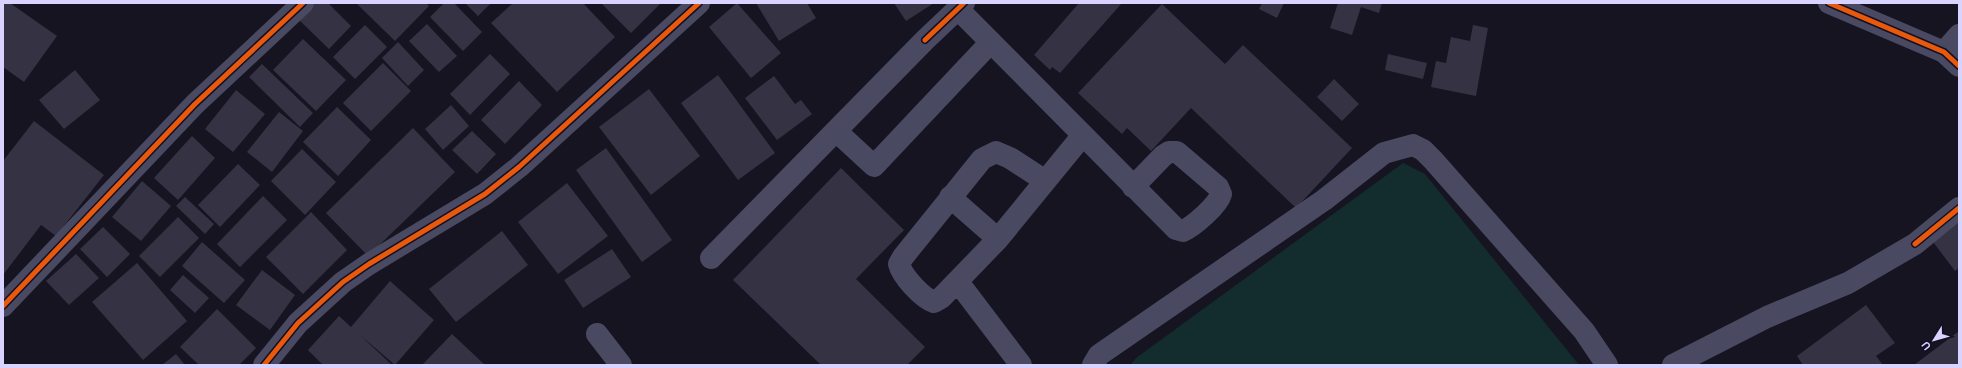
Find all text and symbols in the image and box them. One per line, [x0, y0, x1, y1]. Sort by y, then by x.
north arrow [1914, 320, 1954, 360]
text: U [1918, 339, 1934, 353]

